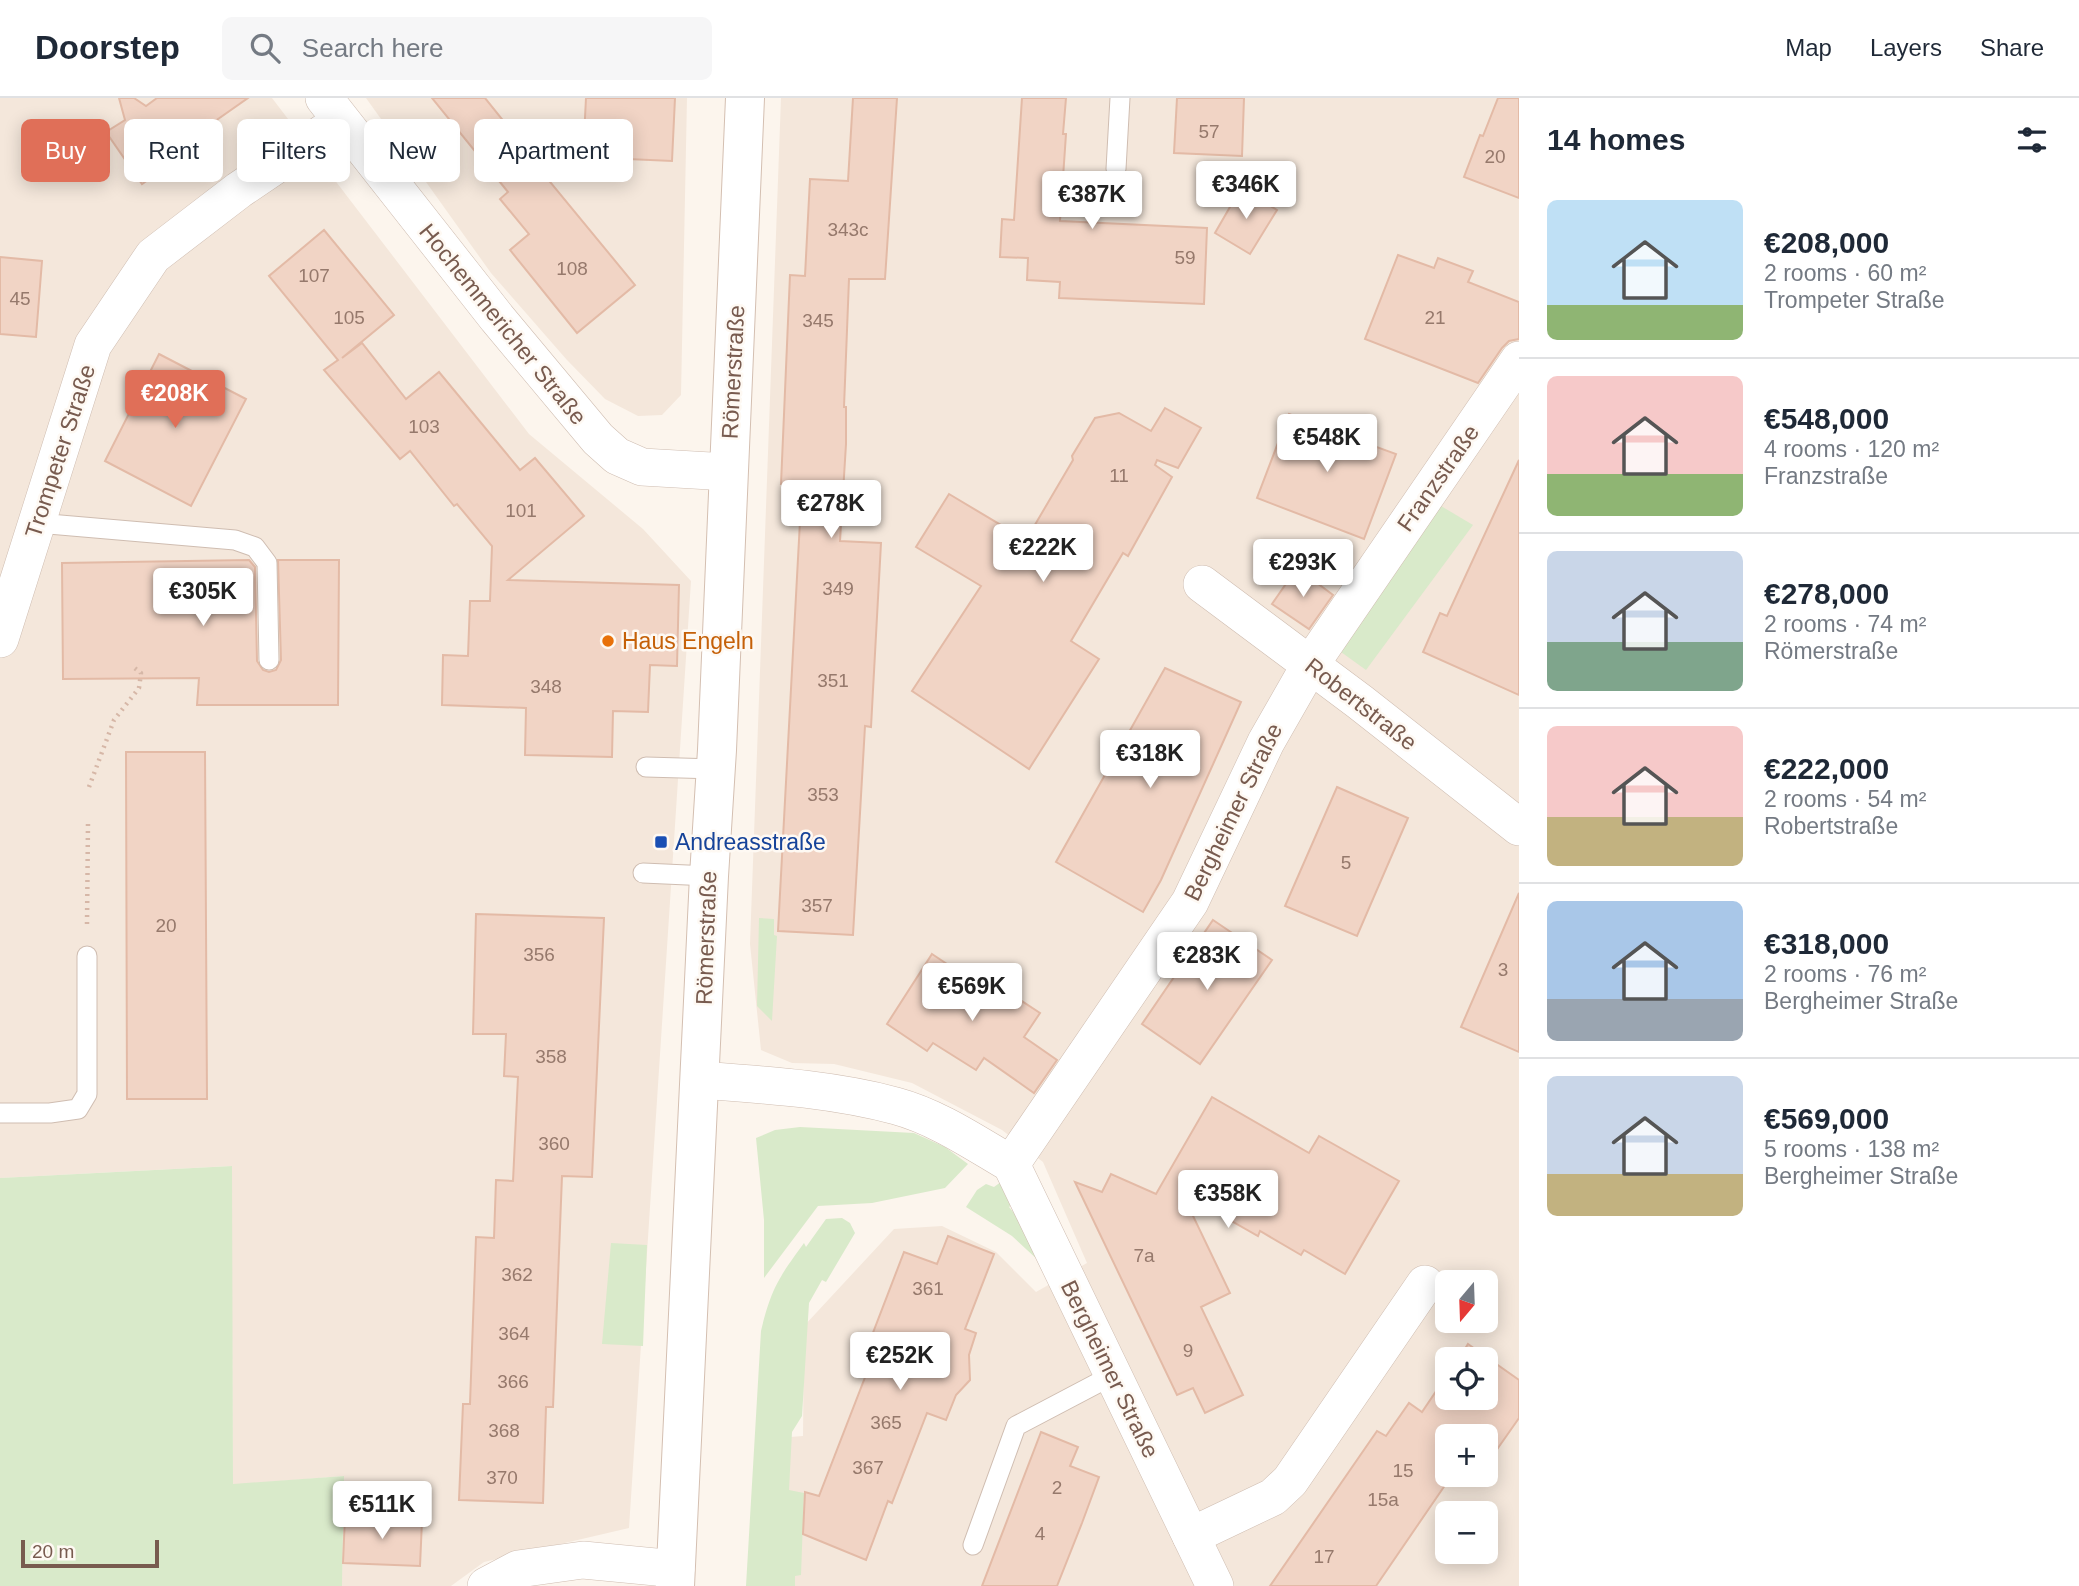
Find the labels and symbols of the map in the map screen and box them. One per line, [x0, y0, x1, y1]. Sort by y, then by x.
house number: 57 [1198, 121, 1220, 142]
house number: 20 [1484, 146, 1506, 167]
pin: €346K [1197, 162, 1295, 221]
pin: €387K [1043, 172, 1141, 231]
street label: Hochemmericher Straße [414, 218, 592, 430]
house number: 343c [827, 219, 869, 240]
house number: 59 [1174, 247, 1196, 268]
house number: 108 [556, 258, 588, 279]
house number: 107 [298, 265, 330, 286]
house number: 45 [9, 288, 31, 309]
street label: Römerstraße [717, 304, 749, 440]
house number: 105 [333, 307, 365, 328]
house number: 21 [1424, 307, 1446, 328]
house number: 345 [802, 310, 834, 331]
street label: Trompeter Straße [20, 361, 100, 541]
pin: €208K [126, 370, 224, 430]
pin: €548K [1278, 414, 1376, 474]
house number: 103 [408, 416, 440, 437]
street label: Franzstraße [1392, 420, 1484, 536]
house number: 11 [1109, 465, 1129, 486]
pin: €278K [782, 480, 880, 540]
house number: 101 [505, 500, 537, 521]
pin: €222K [994, 524, 1092, 584]
pin: €293K [1254, 540, 1352, 599]
pin: €305K [154, 568, 252, 628]
house number: 349 [822, 578, 854, 599]
place label: Haus Engeln [622, 628, 754, 654]
marker: Haus Engeln [600, 633, 616, 649]
street label: Robertstraße [1300, 652, 1422, 756]
house number: 351 [817, 670, 849, 691]
house number: 348 [530, 676, 562, 697]
street label: Bergheimer Straße [1179, 719, 1287, 905]
pin: €318K [1101, 730, 1199, 790]
house number: 353 [807, 784, 839, 805]
place label: Andreasstraße [675, 829, 826, 855]
marker: Andreasstraße [653, 834, 669, 850]
house number: 5 [1341, 852, 1351, 873]
street label: Römerstraße [691, 870, 721, 1006]
house number: 357 [801, 895, 833, 916]
house number: 20 [155, 915, 177, 936]
pin: €283K [1158, 932, 1256, 992]
house number: 356 [523, 944, 555, 965]
house number: 3 [1498, 959, 1508, 980]
pin: €569K [923, 964, 1021, 1023]
house number: 358 [535, 1046, 567, 1067]
house number: 360 [538, 1133, 570, 1154]
pin: €358K [1179, 1170, 1277, 1230]
house number: 7a [1133, 1245, 1155, 1266]
house number: 362 [501, 1264, 533, 1285]
north arrow [1435, 1270, 1498, 1334]
street label: Bergheimer Straße [1056, 1276, 1164, 1462]
house number: 361 [912, 1278, 944, 1299]
house number: 364 [498, 1323, 530, 1344]
pin: €252K [851, 1332, 949, 1392]
house number: 9 [1183, 1340, 1193, 1361]
house number: 366 [497, 1371, 529, 1392]
house number: 365 [870, 1412, 902, 1433]
house number: 368 [488, 1420, 520, 1441]
house number: 367 [852, 1457, 884, 1478]
house number: 15 [1392, 1460, 1414, 1481]
house number: 370 [486, 1467, 518, 1488]
house number: 2 [1052, 1477, 1062, 1498]
pin: €511K [333, 1482, 431, 1541]
house number: 15a [1367, 1489, 1399, 1510]
house number: 4 [1035, 1523, 1046, 1544]
scale bar [21, 1537, 159, 1569]
house number: 17 [1313, 1546, 1335, 1567]

